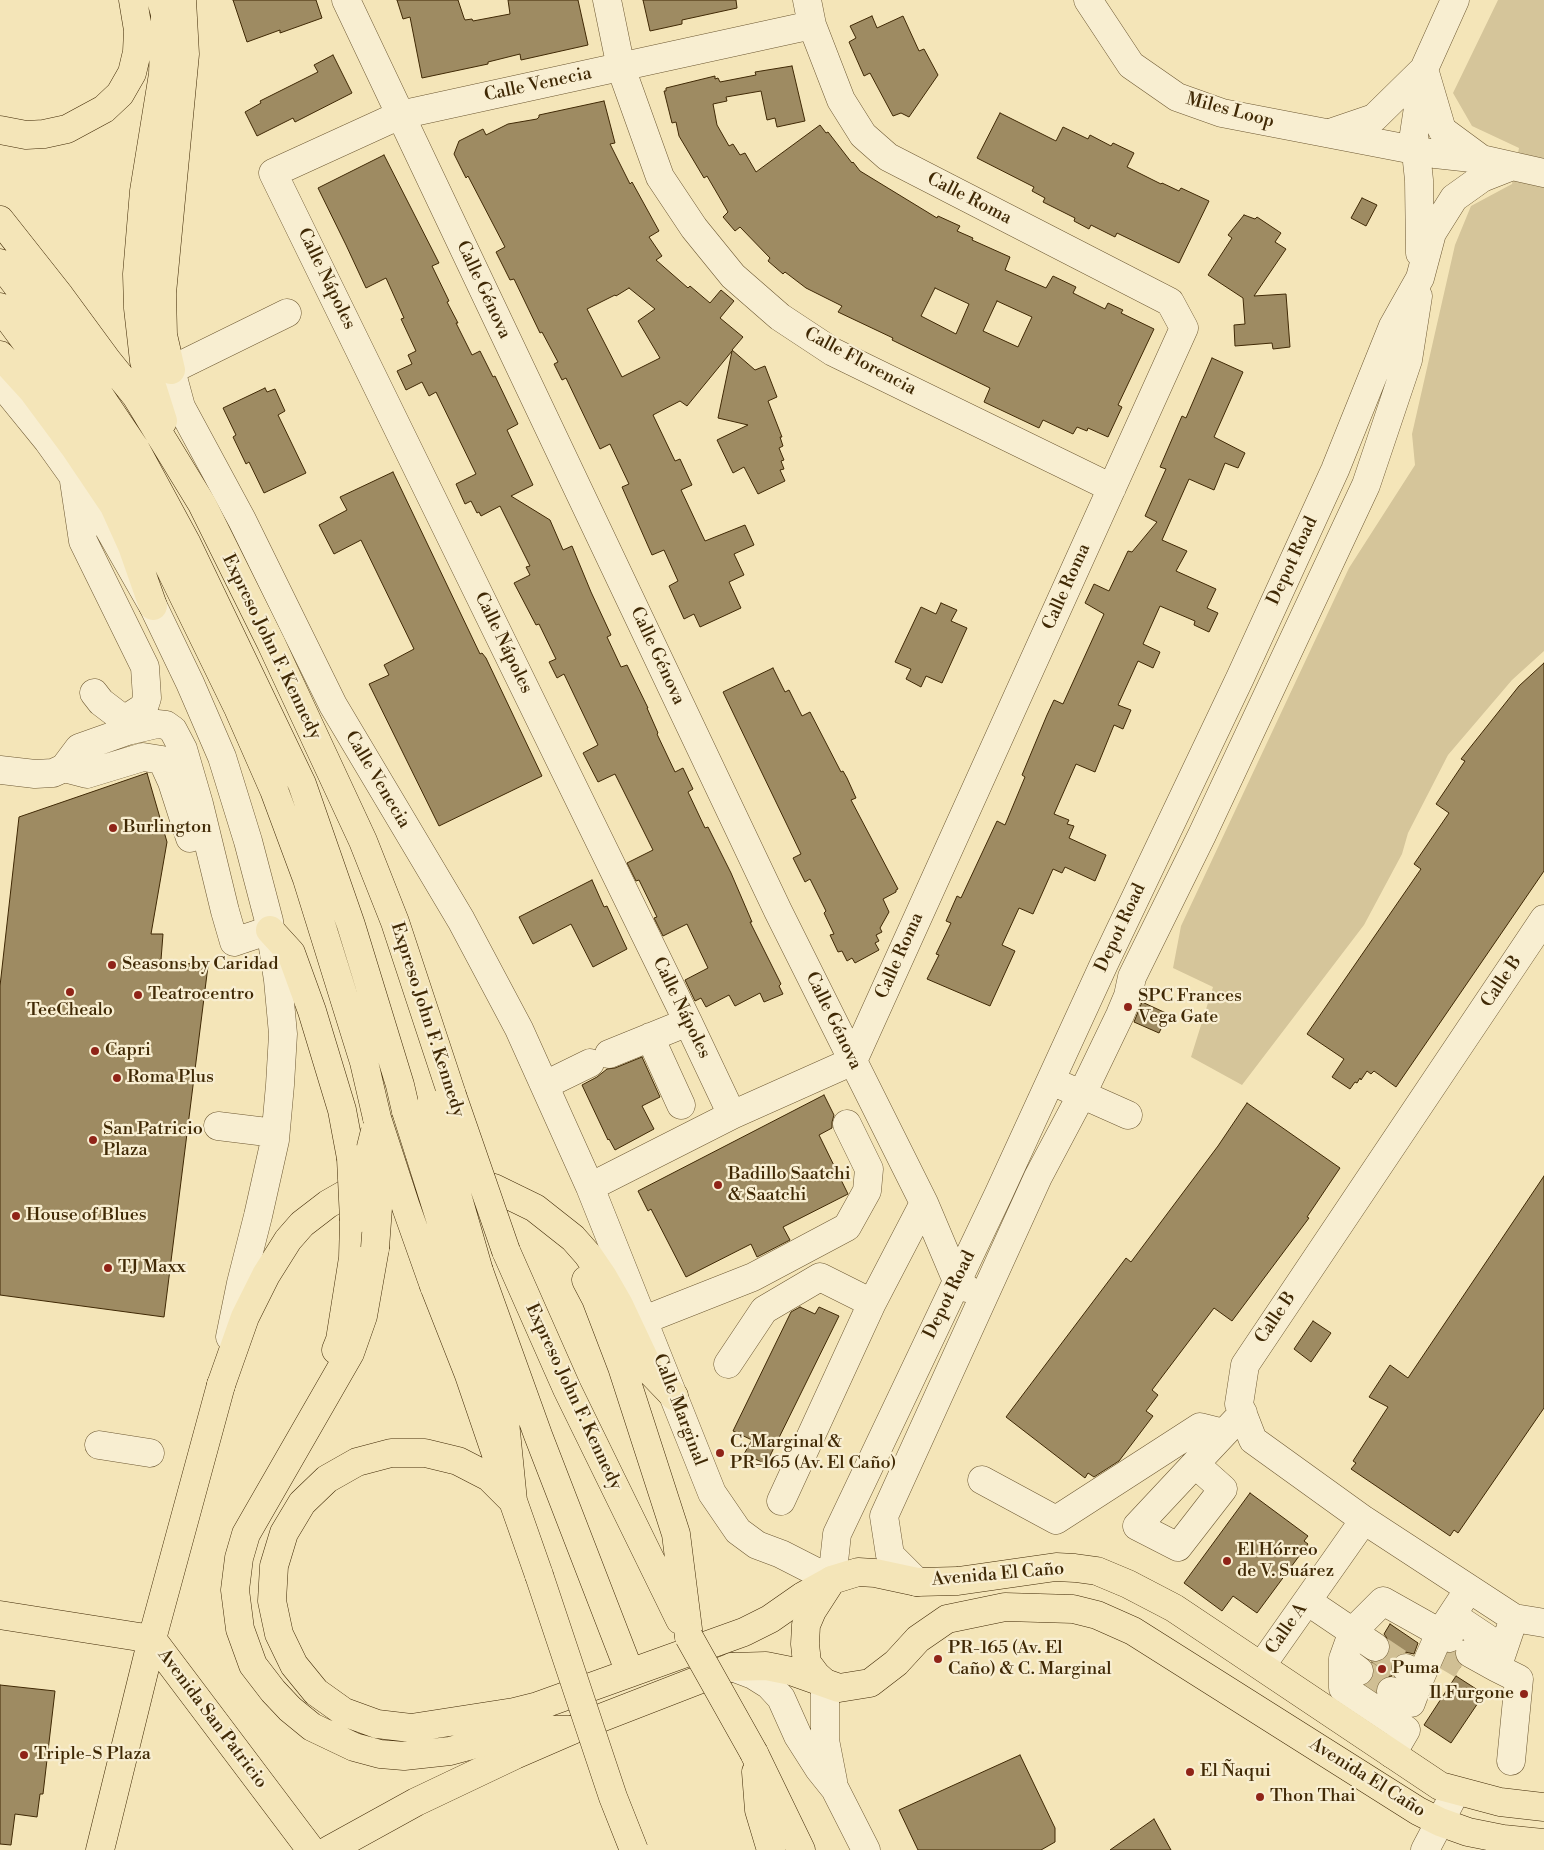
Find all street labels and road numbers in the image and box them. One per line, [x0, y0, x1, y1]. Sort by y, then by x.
street label: Calle Venecia [482, 63, 594, 107]
street label: Miles Loop [1184, 89, 1276, 133]
street label: Calle Roma [923, 168, 1015, 230]
street label: Calle Nápoles [292, 225, 360, 333]
street label: Calle Génova [451, 238, 515, 342]
street label: Calle Florencia [800, 323, 920, 401]
street label: Depot Road [1263, 513, 1323, 609]
street label: Calle Roma [1038, 540, 1096, 634]
street label: Expreso John F. Kennedy [217, 551, 325, 743]
street label: Calle Nápoles [469, 589, 537, 697]
street label: Calle Génova [625, 604, 689, 708]
street label: Calle Venecia [340, 728, 414, 832]
street label: Depot Road [1091, 880, 1151, 976]
street label: Calle Roma [871, 909, 929, 1003]
street label: Expreso John F. Kennedy [385, 920, 469, 1120]
street label: Calle B [1477, 952, 1527, 1012]
street label: Calle Nápoles [647, 954, 715, 1062]
street label: Calle Génova [800, 969, 866, 1073]
street label: Depot Road [919, 1247, 981, 1343]
street label: Calle B [1251, 1288, 1301, 1348]
street label: Expreso John F. Kennedy [520, 1300, 626, 1494]
street label: Calle Marginal [648, 1351, 710, 1469]
street label: Avenida El Caño [931, 1558, 1065, 1592]
street label: Calle A [1262, 1599, 1312, 1659]
street label: Avenida San Patricio [153, 1645, 271, 1793]
street label: Avenida El Caño [1305, 1734, 1429, 1822]

